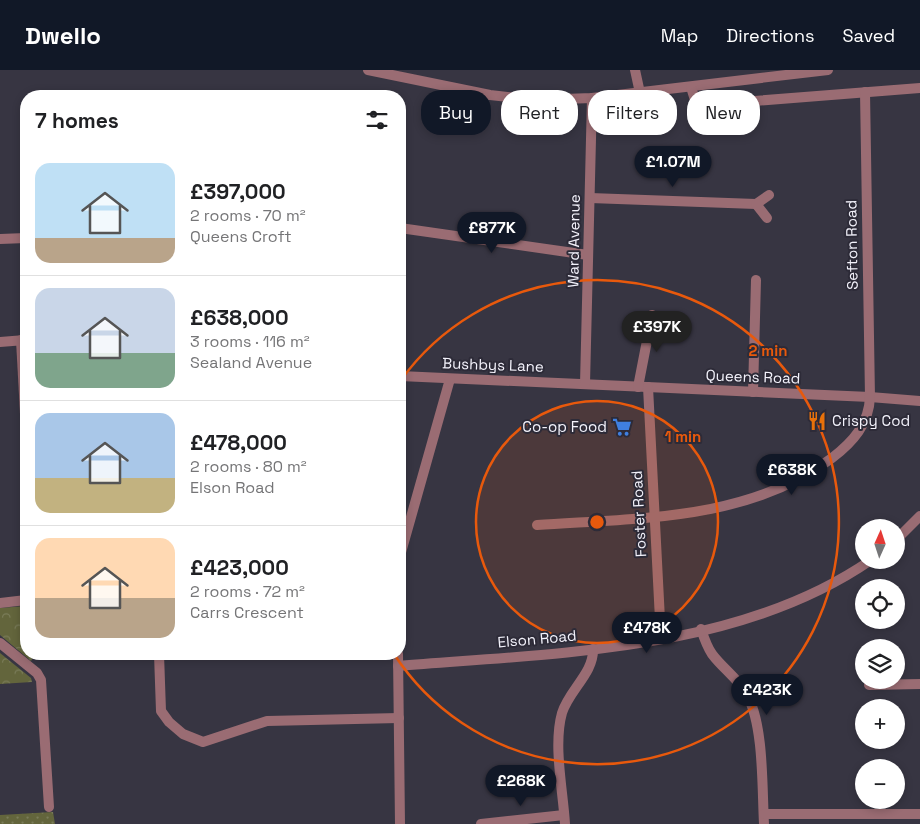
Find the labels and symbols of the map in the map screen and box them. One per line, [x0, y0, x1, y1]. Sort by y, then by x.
pin: £1.07M [632, 146, 714, 188]
street label: Ward Avenue [563, 194, 584, 288]
street label: Sefton Road [841, 200, 862, 290]
pin: £877K [457, 212, 527, 254]
pin: £397K [622, 310, 692, 353]
text: 2 min [749, 341, 787, 360]
street label: Bushbys Lane [442, 353, 544, 376]
street label: Queens Road [705, 365, 801, 388]
restaurant icon: Crispy Cod [806, 410, 828, 432]
place label: Crispy Cod [832, 411, 910, 430]
supermarket icon: Co-op Food [611, 416, 633, 438]
place label: Co-op Food [522, 417, 607, 436]
text: 1 min [665, 427, 701, 446]
pin: £638K [757, 454, 827, 496]
street label: Foster Road [627, 470, 650, 558]
centre of rings [588, 513, 606, 531]
north arrow [855, 519, 905, 569]
pin: £478K [612, 612, 682, 654]
street label: Elson Road [497, 626, 577, 651]
pin: £423K [732, 674, 802, 716]
pin: £268K [486, 764, 556, 807]

